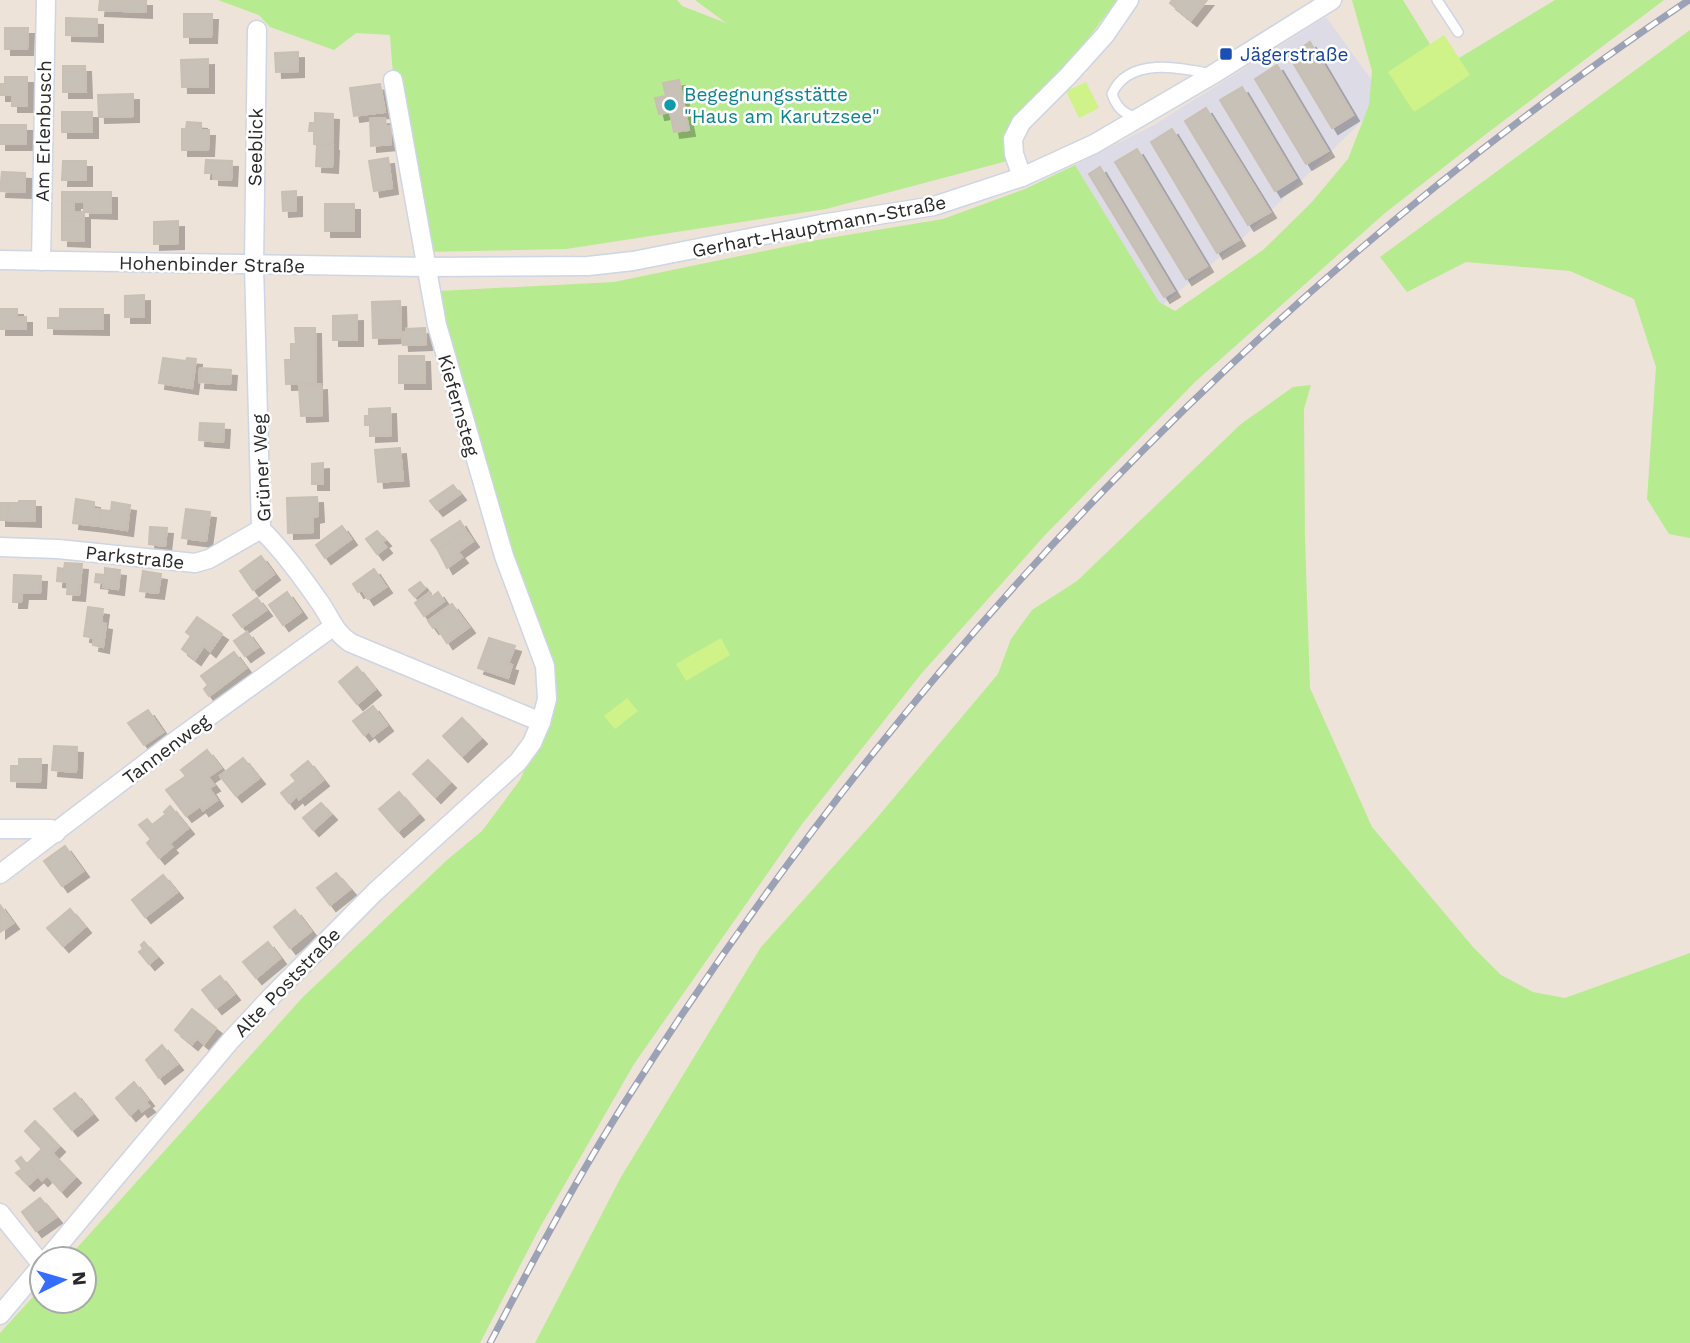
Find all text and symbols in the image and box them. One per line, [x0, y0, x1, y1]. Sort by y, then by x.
place label: Jägerstraße [1240, 43, 1349, 66]
marker: Jägerstraße [1218, 46, 1234, 62]
street label: Am Erlenbusch [31, 60, 56, 202]
place label: Begegnungsstätte "Haus am Karutzsee" [684, 83, 880, 128]
marker: Begegnungsstätte "Haus am Karutzsee" [662, 97, 678, 113]
street label: Seeblick [243, 107, 268, 186]
street label: Gerhart-Hauptmann-Straße [690, 191, 948, 262]
street label: Hohenbinder Straße [119, 251, 305, 278]
street label: Kiefernsteg [433, 351, 484, 460]
street label: Grüner Weg [247, 413, 276, 522]
street label: Parkstraße [84, 541, 186, 574]
street label: Tannenweg [118, 709, 215, 790]
street label: Alte Poststraße [229, 923, 345, 1042]
north arrow [28, 1245, 98, 1315]
text: N [67, 1271, 92, 1287]

